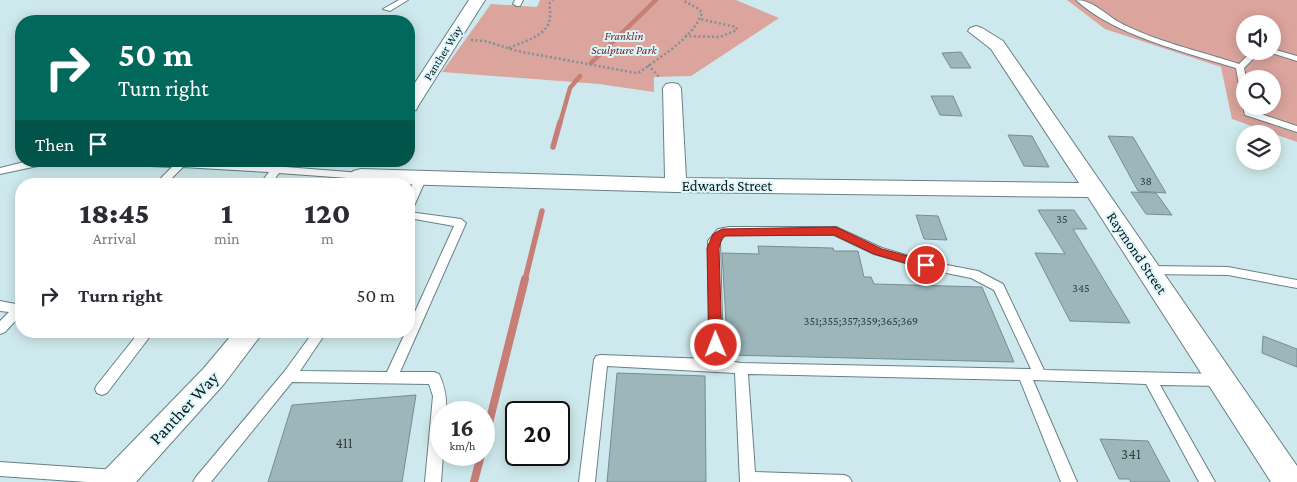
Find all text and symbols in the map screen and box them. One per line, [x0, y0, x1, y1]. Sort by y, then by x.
map controls [1236, 15, 1281, 170]
button: sound [1236, 15, 1281, 60]
street label: Panther Way [421, 23, 465, 83]
park label: Franklin Sculpture Park [591, 29, 658, 57]
icon: right [35, 35, 100, 100]
text: 50 m [118, 35, 193, 74]
button: search [1236, 70, 1281, 115]
text: Turn right [118, 76, 209, 101]
button: layers [1236, 125, 1281, 170]
icon: arrive [84, 130, 112, 158]
text: Then [35, 134, 74, 155]
house number: 38 [1140, 174, 1152, 188]
street label: Edwards Street [682, 178, 773, 194]
text: 18:45 [80, 196, 150, 229]
text: 1 [221, 196, 233, 229]
text: 120 [304, 196, 350, 229]
street label: Raymond Street [1103, 209, 1171, 298]
house number: 35 [1056, 212, 1068, 226]
text: Arrival [93, 230, 136, 247]
text: min [214, 230, 240, 247]
text: m [321, 230, 334, 247]
pin [905, 244, 947, 286]
icon: arrive [912, 251, 940, 279]
house number: 345 [1072, 281, 1090, 295]
icon: right [35, 282, 63, 310]
text: Turn right [78, 285, 163, 306]
text: 50 m [356, 285, 395, 306]
house number: 351;355;357;359;365;369 [804, 314, 918, 328]
position arrow [689, 318, 741, 370]
street label: Panther Way [145, 367, 223, 449]
speed limit sign: 20 [505, 401, 570, 466]
text: 16 [451, 414, 474, 441]
house number: 411 [335, 435, 353, 451]
text: km/h [450, 439, 475, 453]
house number: 341 [1121, 446, 1141, 462]

